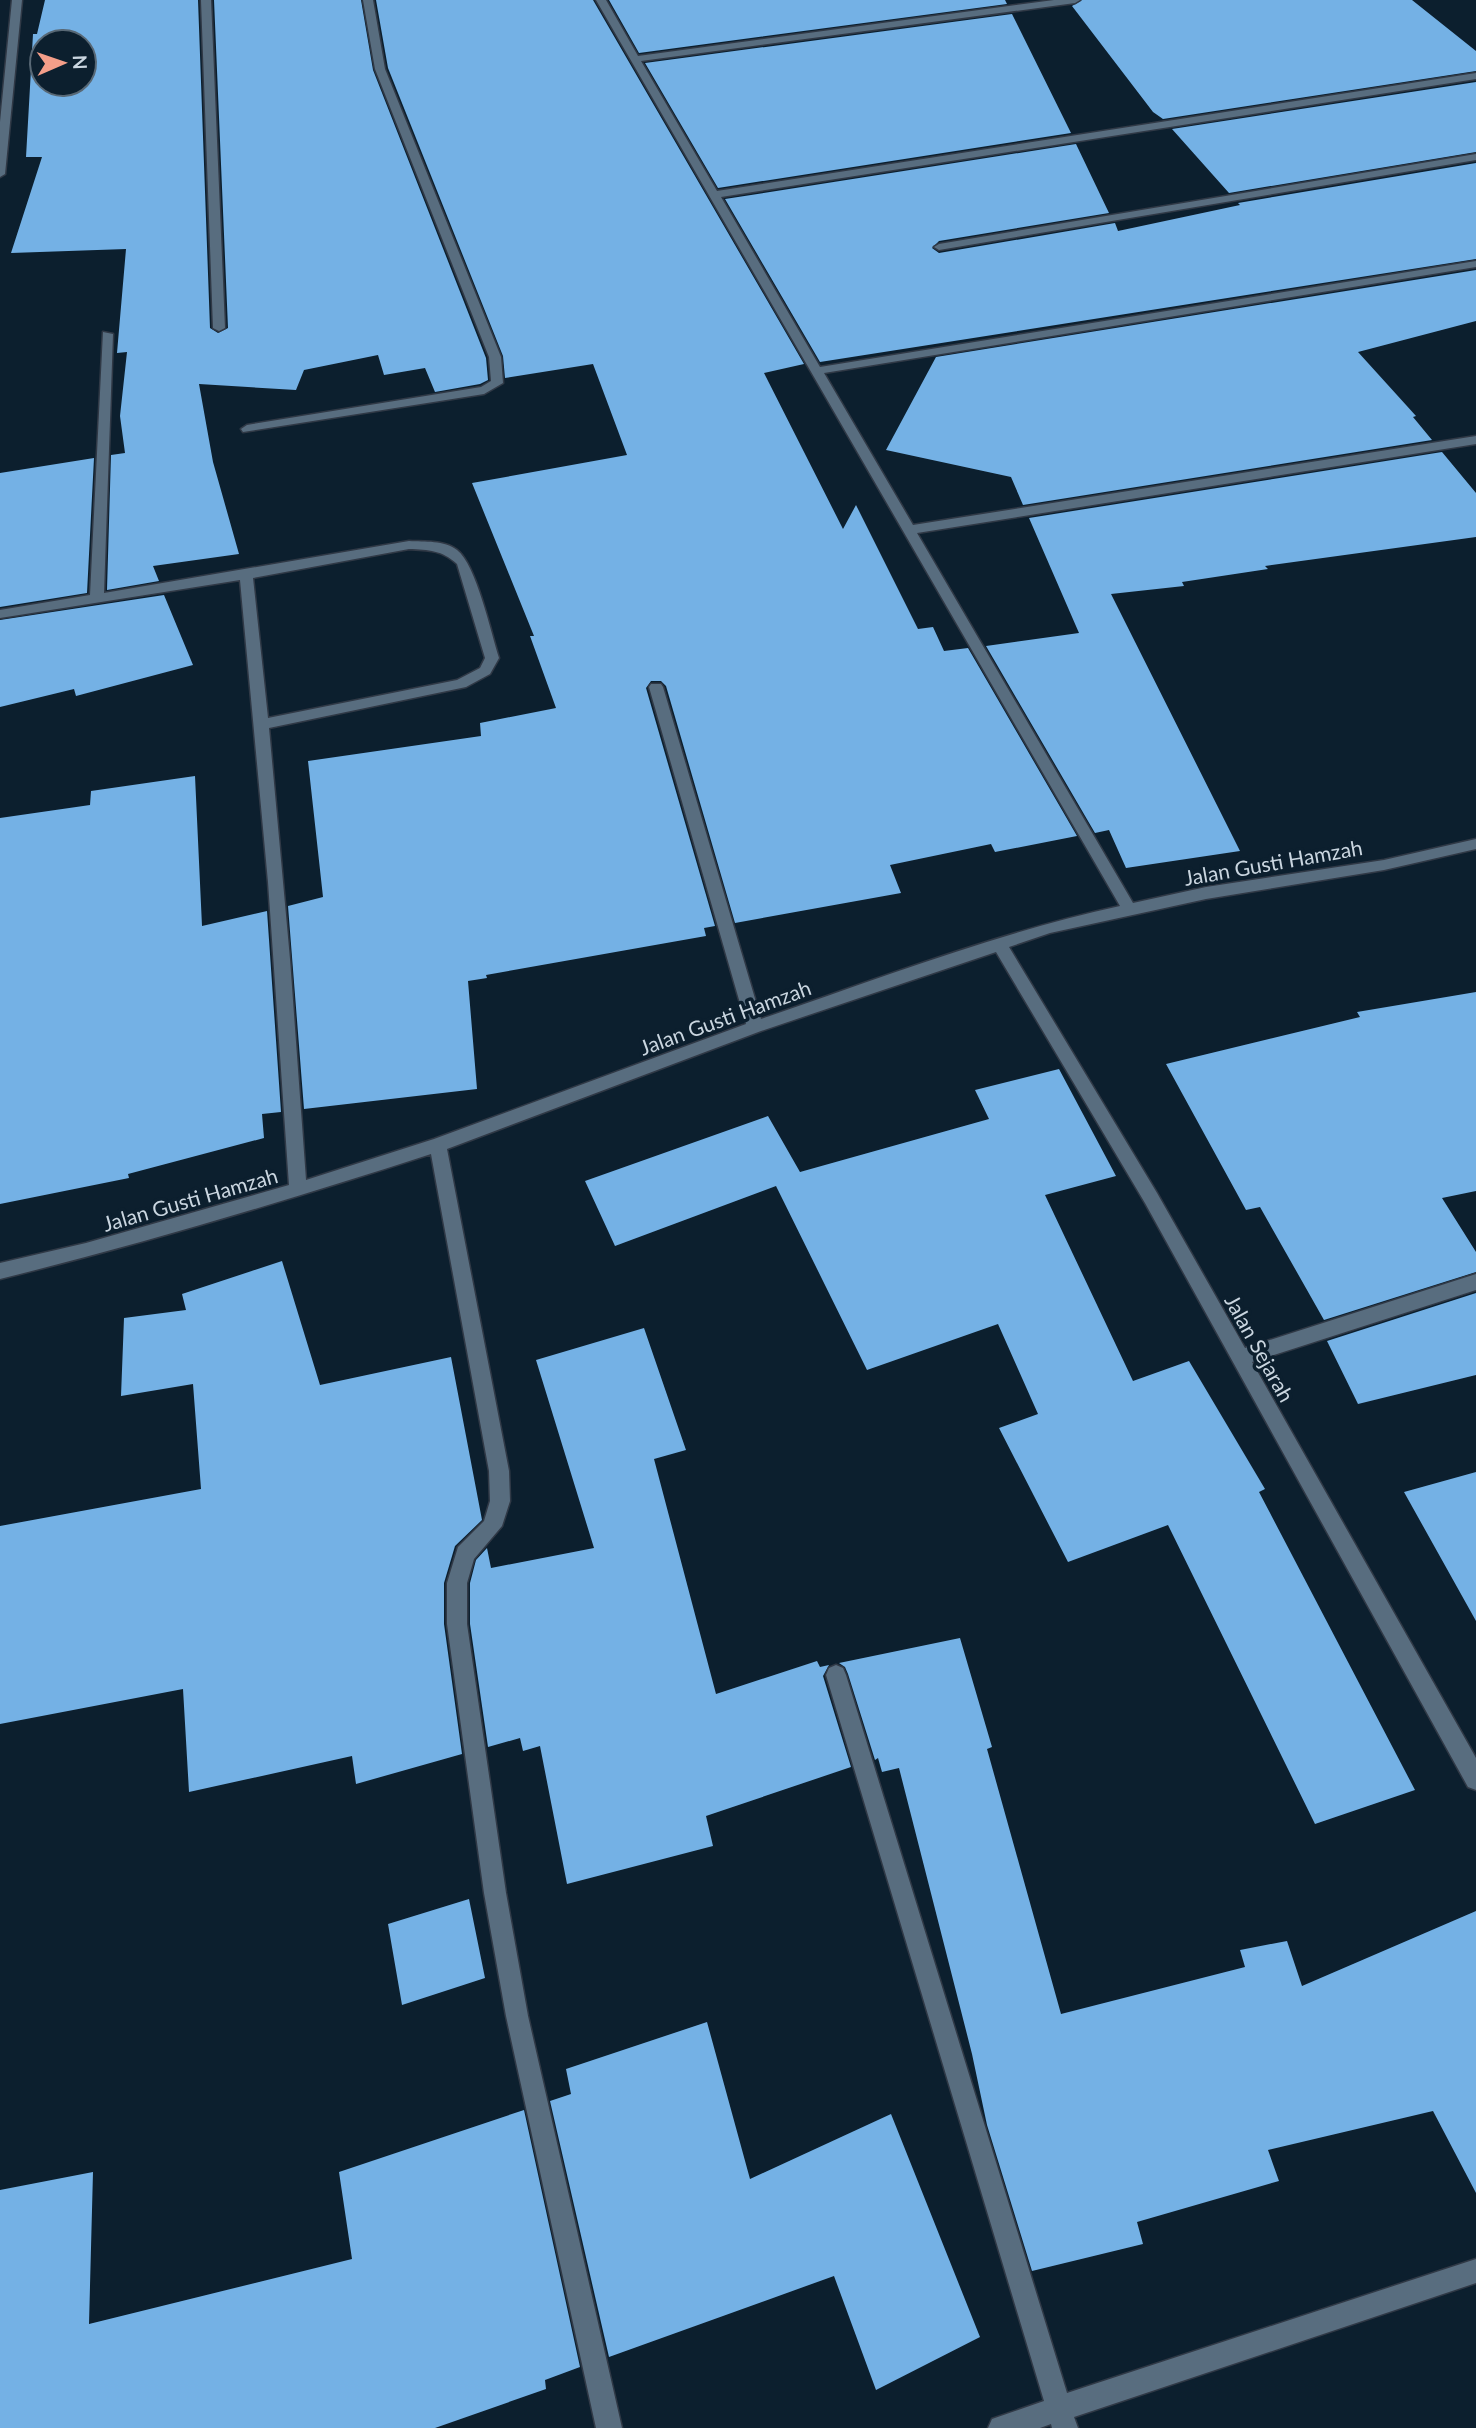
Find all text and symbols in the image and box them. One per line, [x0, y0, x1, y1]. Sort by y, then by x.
north arrow [28, 28, 98, 98]
text: N [69, 55, 92, 70]
street label: Jalan Gusti Hamzah [1182, 834, 1364, 890]
street label: Jalan Gusti Hamzah [636, 974, 814, 1060]
street label: Jalan Gusti Hamzah [100, 1162, 280, 1236]
street label: Jalan Sejarah [1220, 1290, 1300, 1406]

